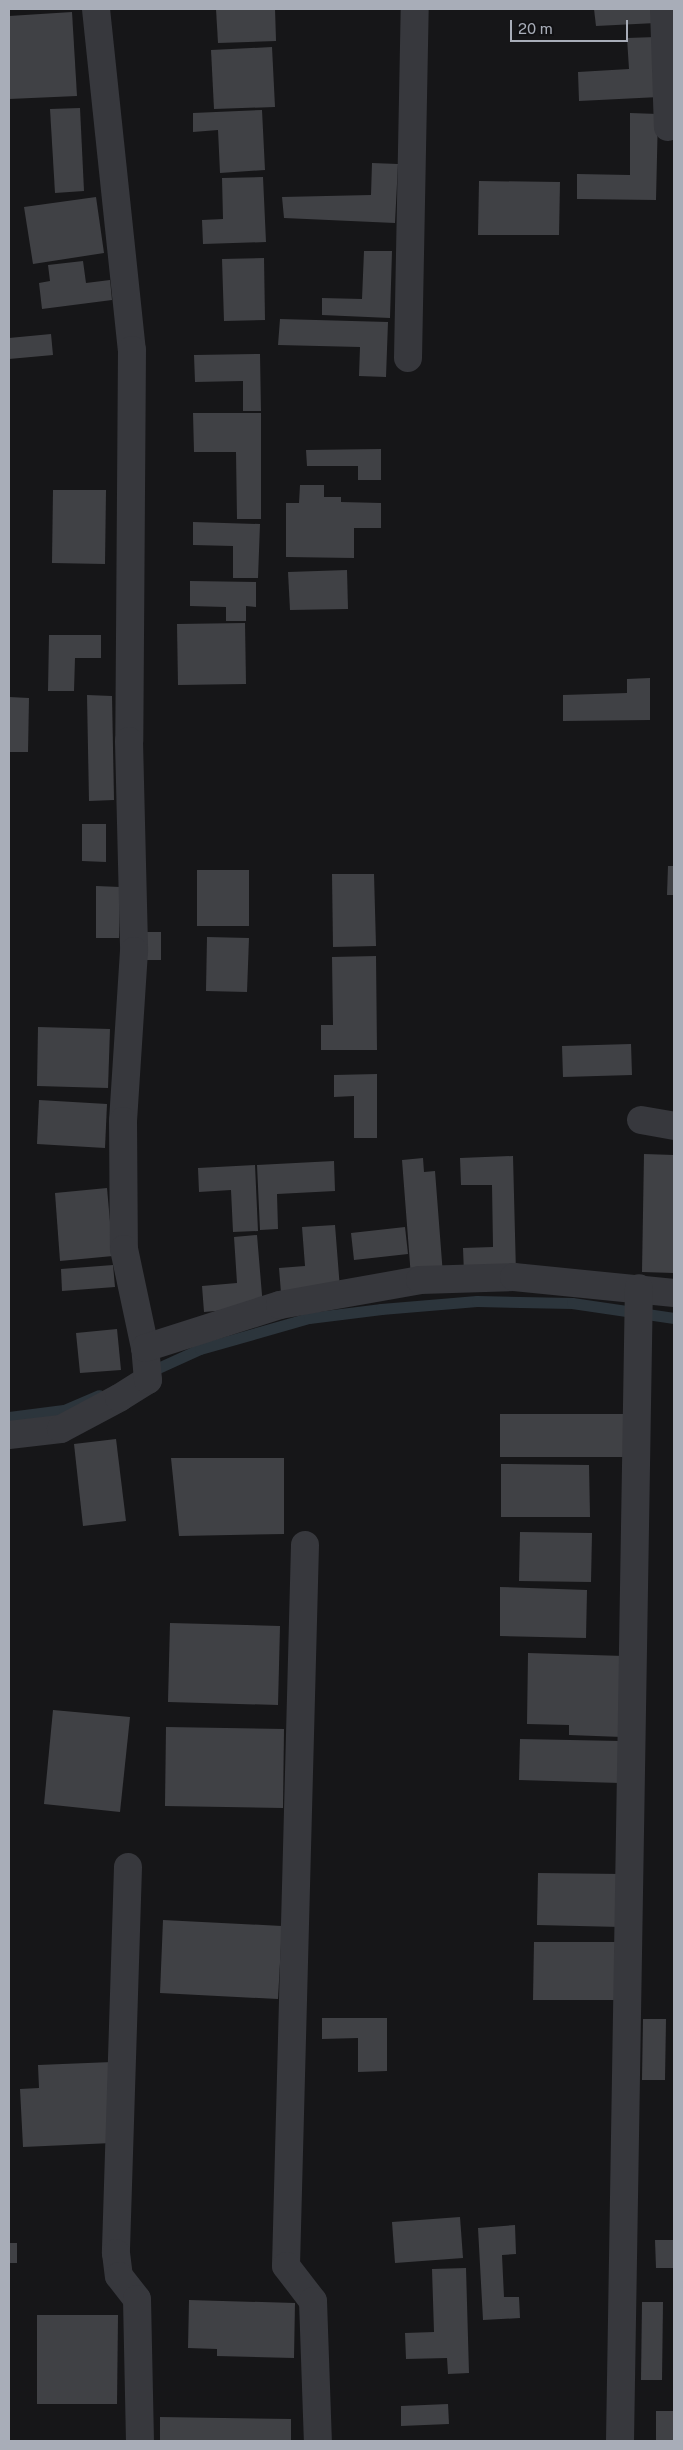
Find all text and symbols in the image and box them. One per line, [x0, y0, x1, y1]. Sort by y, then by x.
scale bar [513, 10, 630, 42]
text: 20 m [518, 20, 553, 37]

